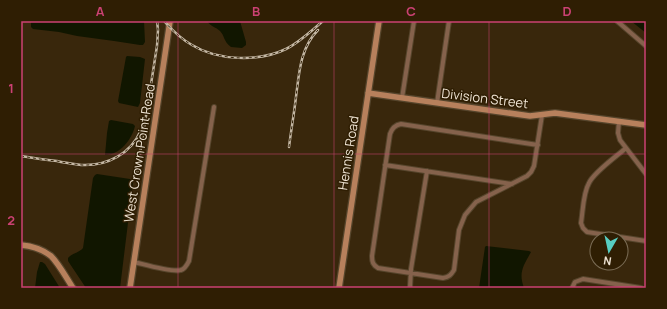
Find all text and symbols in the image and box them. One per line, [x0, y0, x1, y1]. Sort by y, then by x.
text: A [96, 2, 105, 20]
text: B [252, 2, 260, 20]
text: C [406, 2, 416, 20]
text: D [562, 2, 572, 20]
text: 1 [8, 79, 14, 97]
street label: West Crown Point Road [119, 82, 159, 224]
street label: Division Street [440, 84, 530, 112]
street label: Hennis Road [333, 115, 363, 191]
text: 2 [7, 211, 15, 229]
north arrow [589, 231, 629, 271]
text: N [602, 253, 612, 269]

